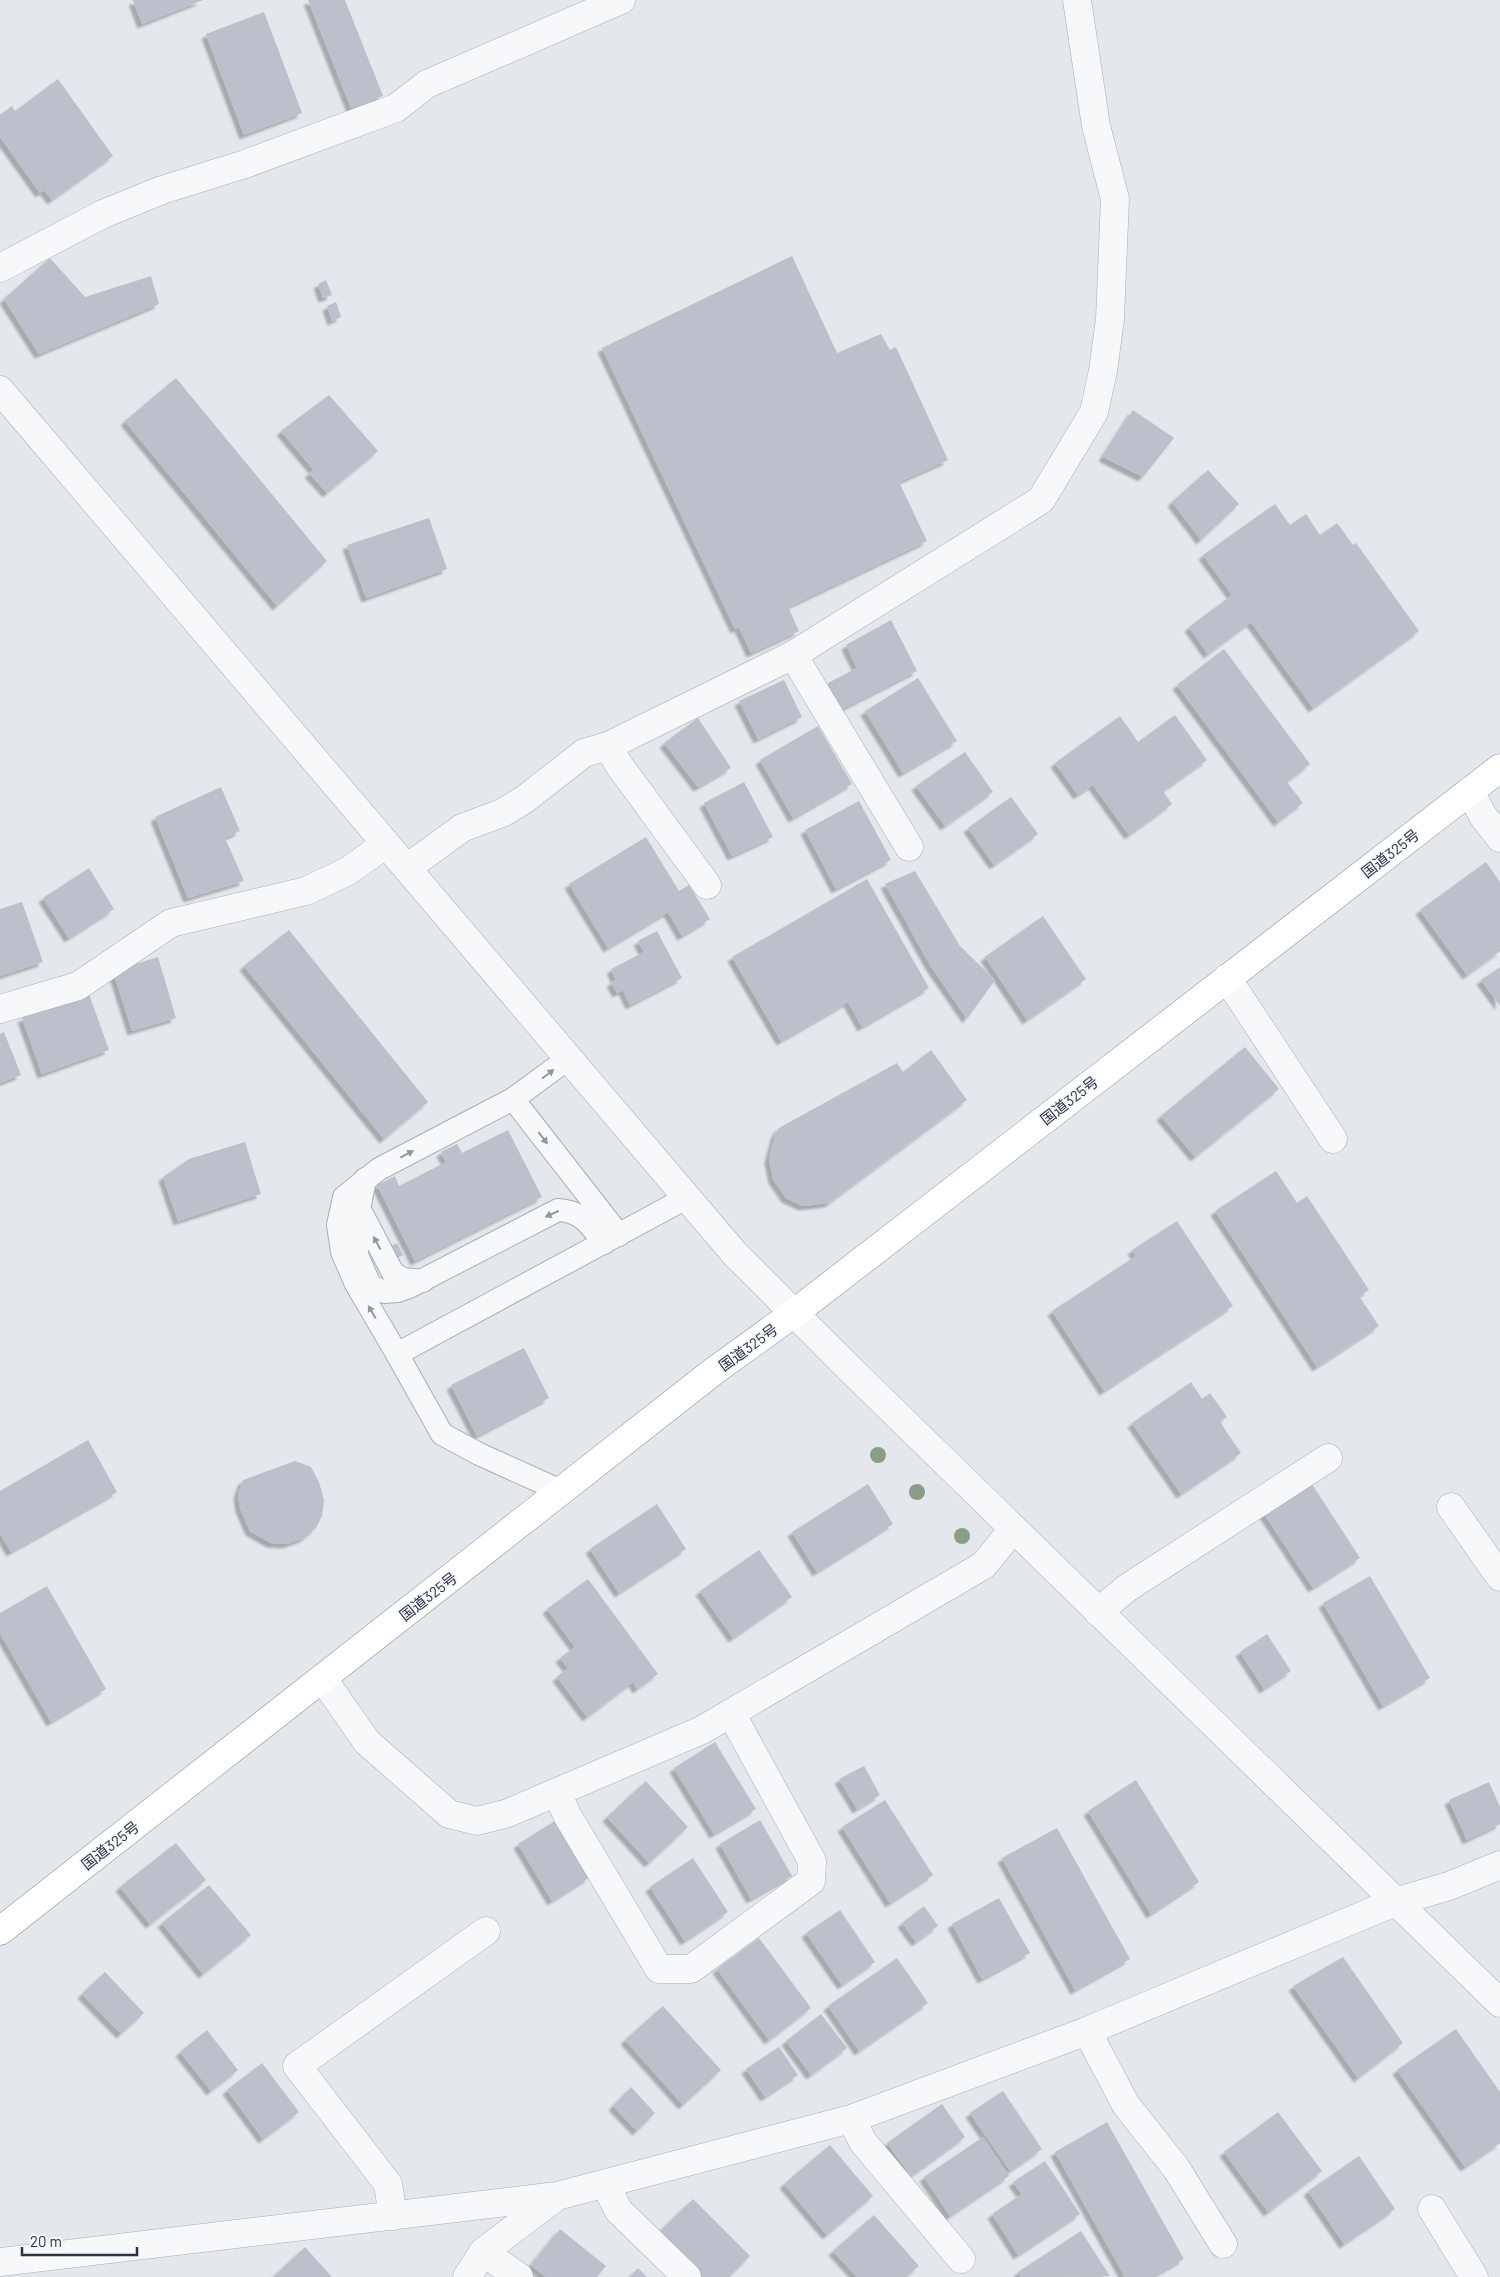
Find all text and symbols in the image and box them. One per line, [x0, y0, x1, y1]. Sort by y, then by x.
street label: 国道325号 [1357, 825, 1423, 881]
one-way arrow [541, 1068, 554, 1079]
street label: 国道325号 [1036, 1072, 1102, 1128]
one-way arrow [538, 1131, 549, 1144]
one-way arrow [400, 1150, 415, 1158]
one-way arrow [545, 1209, 560, 1218]
one-way arrow [373, 1236, 381, 1250]
one-way arrow [367, 1306, 376, 1319]
street label: 国道325号 [715, 1320, 781, 1374]
street label: 国道325号 [395, 1568, 461, 1624]
street label: 国道325号 [77, 1817, 143, 1873]
scale bar [22, 2224, 138, 2256]
text: 20 m [30, 2232, 62, 2250]

